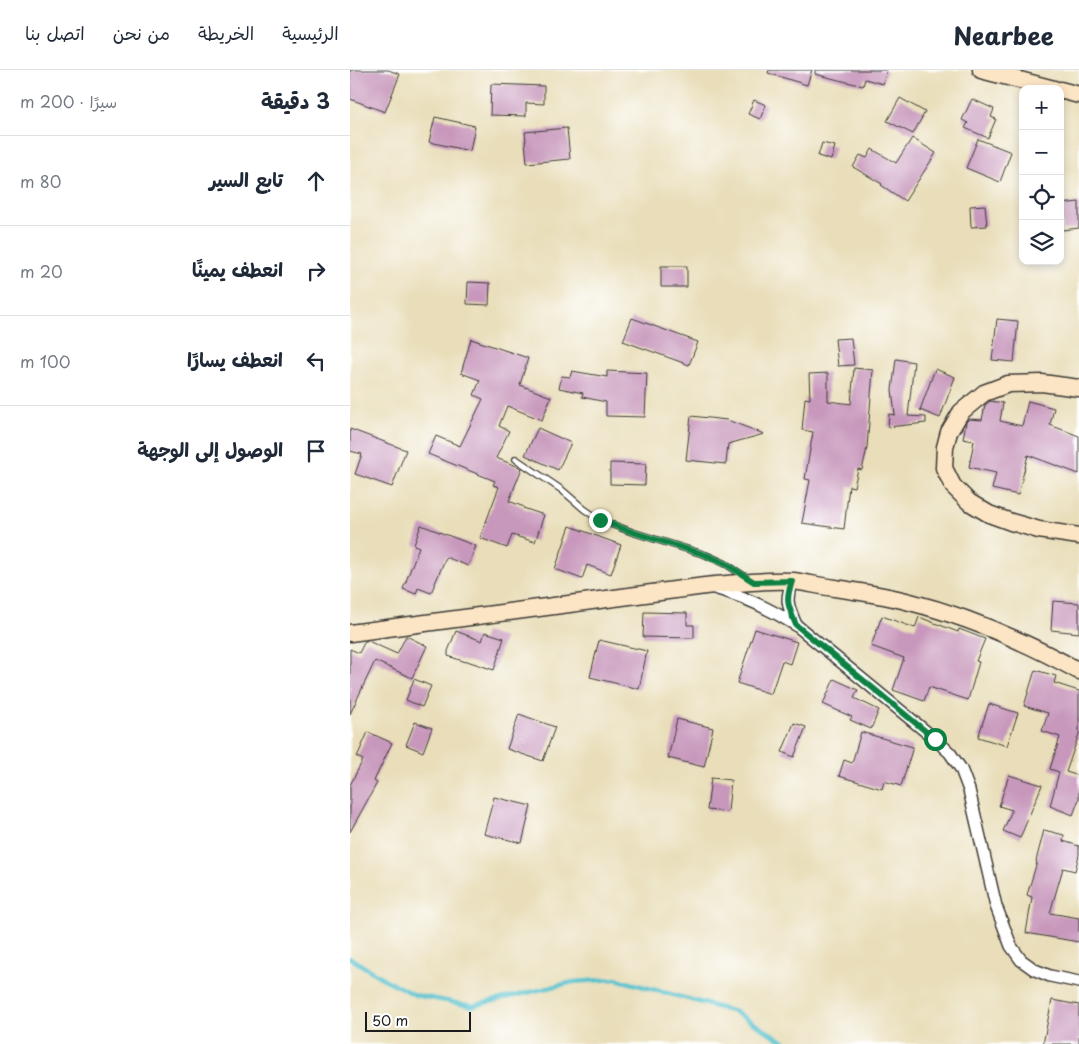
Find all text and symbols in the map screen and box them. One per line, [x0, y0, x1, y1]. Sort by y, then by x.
text: Nearbee [953, 17, 1054, 53]
text: اتصل بنا [25, 19, 85, 46]
text: من نحن [113, 19, 170, 46]
text: الخريطة [198, 19, 254, 46]
text: الرئيسية [282, 19, 339, 46]
text: 3 دقيقة [261, 84, 330, 116]
map controls [1019, 85, 1064, 265]
button: + [1019, 85, 1064, 130]
text: سيرًا · 200 m [20, 89, 117, 113]
button: − [1019, 130, 1064, 175]
text: تابع السير [209, 165, 283, 193]
icon: ahead [302, 167, 330, 195]
text: 80 m [20, 169, 61, 193]
button: locate [1019, 175, 1064, 220]
button: layers [1019, 220, 1064, 265]
text: انعطف يمينًا [192, 255, 283, 283]
icon: right [302, 257, 330, 285]
text: 20 m [20, 259, 63, 283]
text: انعطف يسارًا [187, 345, 283, 373]
icon: left [302, 347, 330, 375]
text: 100 m [20, 349, 70, 373]
text: الوصول إلى الوجهة [137, 435, 283, 463]
icon: arrive [302, 437, 330, 465]
route end [589, 509, 612, 532]
route start [924, 728, 947, 751]
scale bar [365, 1009, 471, 1032]
text: 50 m [372, 1010, 408, 1031]

